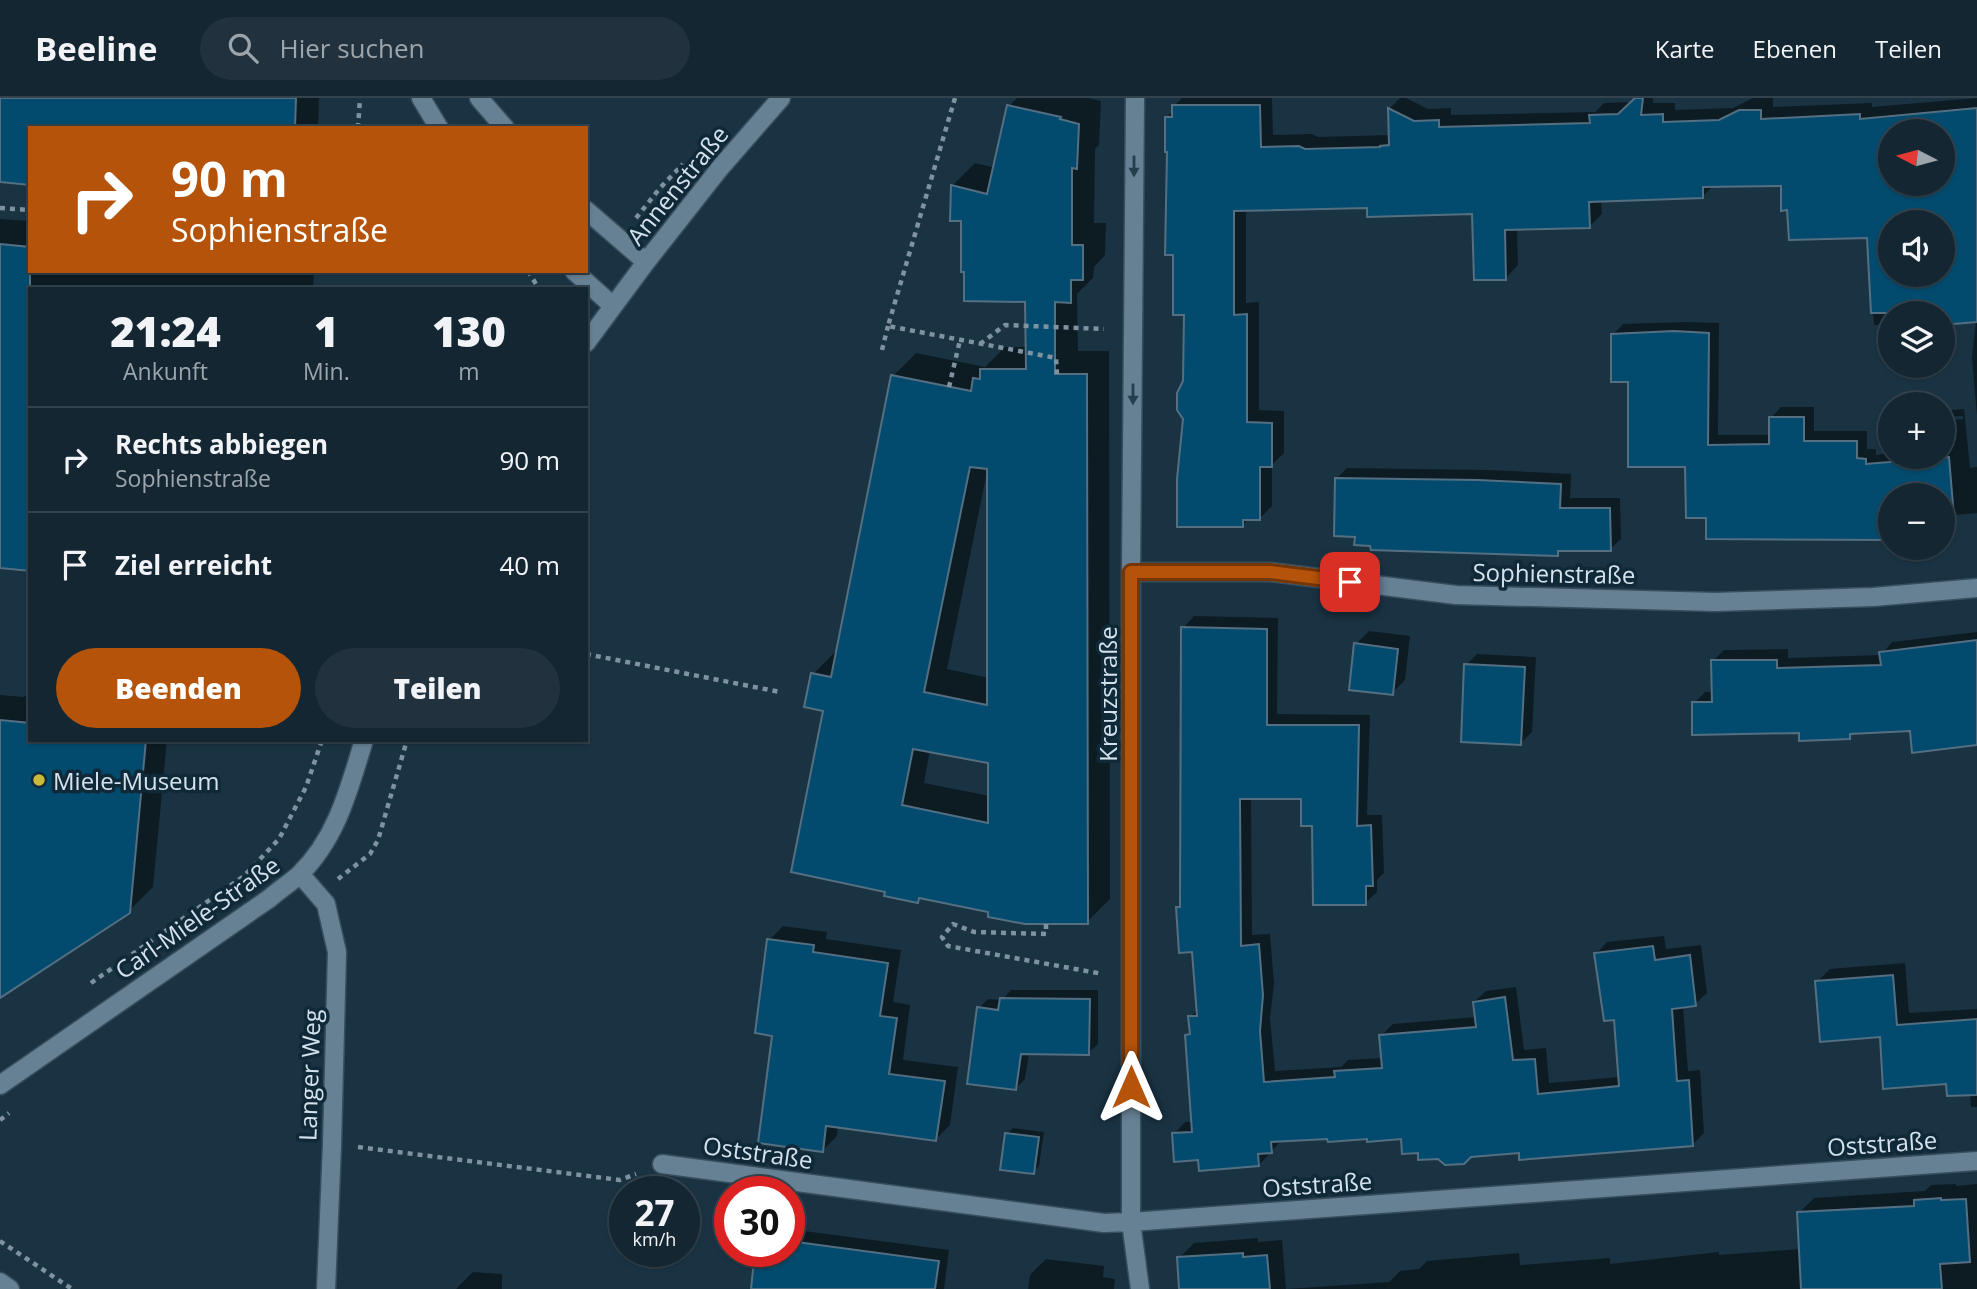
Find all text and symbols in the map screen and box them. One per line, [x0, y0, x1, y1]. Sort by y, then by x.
search box [200, 17, 690, 80]
text: Beeline [35, 26, 158, 71]
icon: search [224, 29, 262, 67]
text: Hier suchen [280, 30, 425, 66]
text: Karte [1655, 32, 1715, 65]
text: Ebenen [1753, 32, 1837, 65]
text: Teilen [1875, 32, 1942, 65]
street label: Annenstraße [619, 119, 735, 251]
north arrow [1878, 119, 1955, 196]
map controls [1878, 119, 1955, 560]
text: 90 m [171, 145, 288, 211]
icon: right [56, 154, 147, 245]
one-way arrow [1129, 155, 1140, 177]
text: Sophienstraße [171, 208, 388, 251]
button: sound [1878, 210, 1955, 287]
button: layers [1878, 301, 1955, 378]
text: 21:24 [110, 302, 221, 359]
text: 1 [314, 302, 339, 359]
text: 130 [432, 302, 506, 359]
text: Ankunft [123, 355, 208, 387]
text: Min. [303, 355, 350, 387]
text: m [458, 355, 479, 387]
one-way arrow [1127, 383, 1139, 405]
button: + [1878, 392, 1955, 469]
text: Rechts abbiegen [115, 426, 328, 462]
icon: right [56, 441, 94, 479]
text: 90 m [499, 442, 560, 478]
text: Sophienstraße [115, 462, 271, 494]
button: − [1878, 483, 1955, 560]
icon: arrive [56, 546, 94, 584]
text: Ziel erreicht [115, 547, 272, 583]
text: 40 m [499, 547, 560, 583]
pin [1320, 552, 1380, 612]
street label: Sophienstraße [1472, 555, 1636, 591]
icon: arrive [1331, 563, 1369, 601]
street label: Kreuzstraße [1091, 626, 1124, 762]
button: Beenden [56, 648, 301, 728]
button: Teilen [315, 648, 560, 728]
place label: Miele-Museum [53, 764, 220, 797]
marker: Miele-Museum [31, 772, 47, 788]
street label: Carl-Miele-Straße [108, 848, 286, 986]
street label: Langer Weg [290, 1009, 328, 1141]
position arrow [1094, 1050, 1168, 1124]
street label: Oststraße [1826, 1123, 1938, 1163]
street label: Oststraße [701, 1128, 815, 1176]
street label: Oststraße [1261, 1164, 1373, 1204]
speed limit sign: 30 [714, 1176, 805, 1267]
text: 27 [634, 1189, 675, 1236]
text: km/h [633, 1227, 676, 1251]

